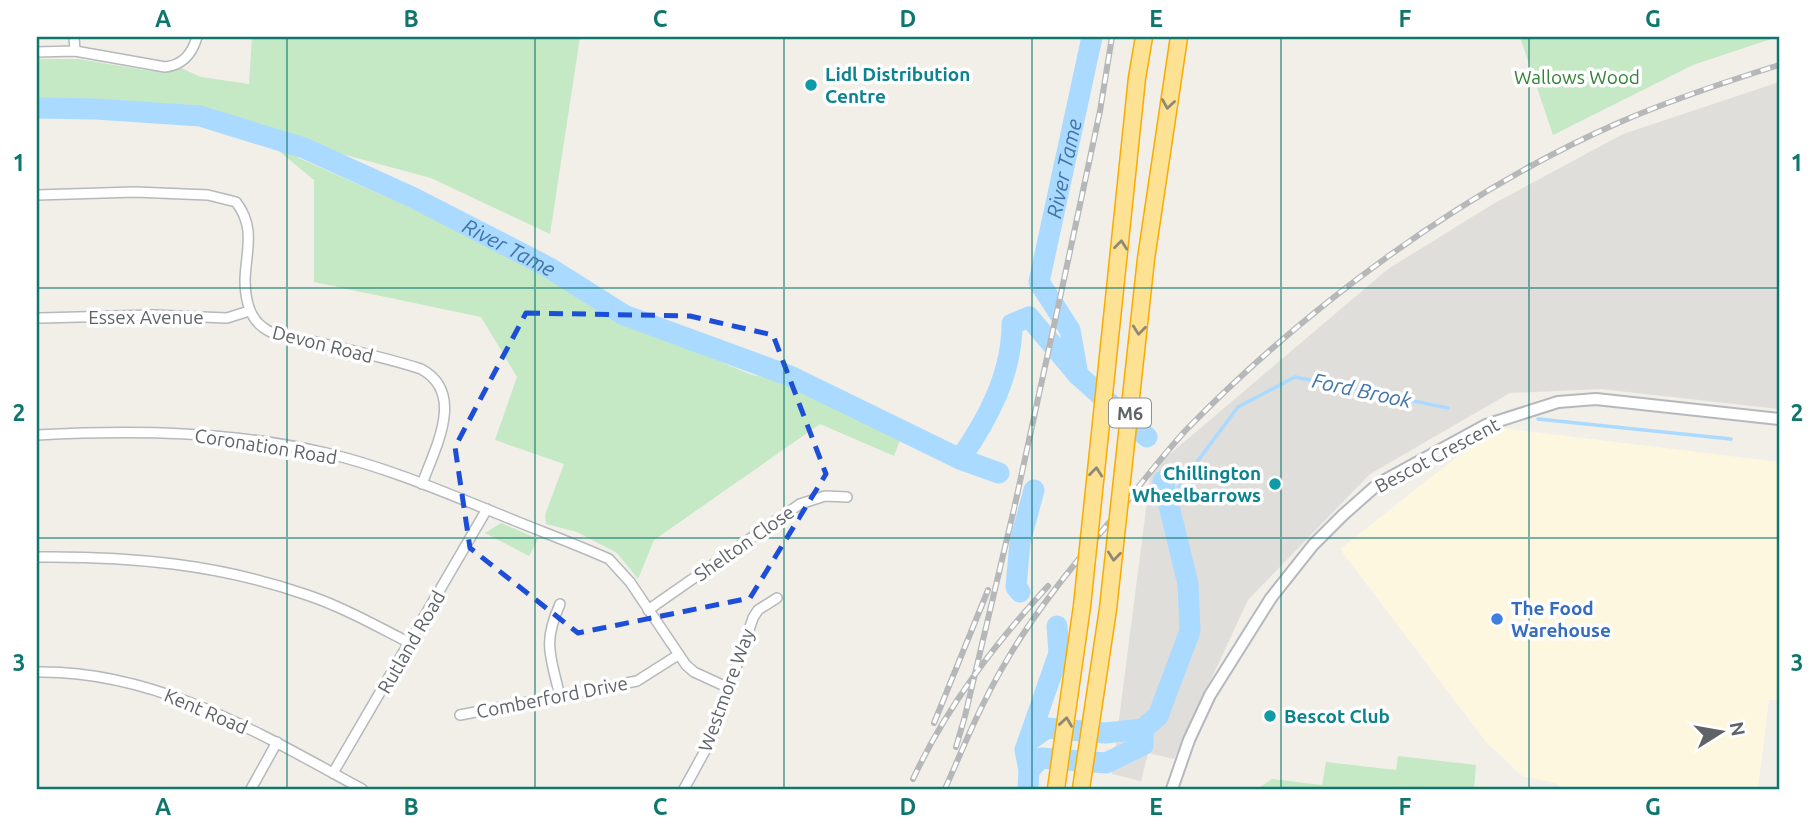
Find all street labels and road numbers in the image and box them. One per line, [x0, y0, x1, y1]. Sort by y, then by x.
street label: Essex Avenue [88, 306, 204, 328]
street label: Devon Road [270, 321, 376, 367]
road number: M6 [1109, 398, 1151, 428]
street label: Bescot Crescent [1371, 413, 1503, 497]
street label: Coronation Road [193, 424, 339, 468]
street label: Shelton Close [690, 501, 798, 585]
street label: Rutland Road [373, 587, 449, 697]
street label: Westmore Way [694, 626, 758, 754]
street label: Comberford Drive [474, 672, 630, 722]
street label: Kent Road [161, 684, 251, 738]

